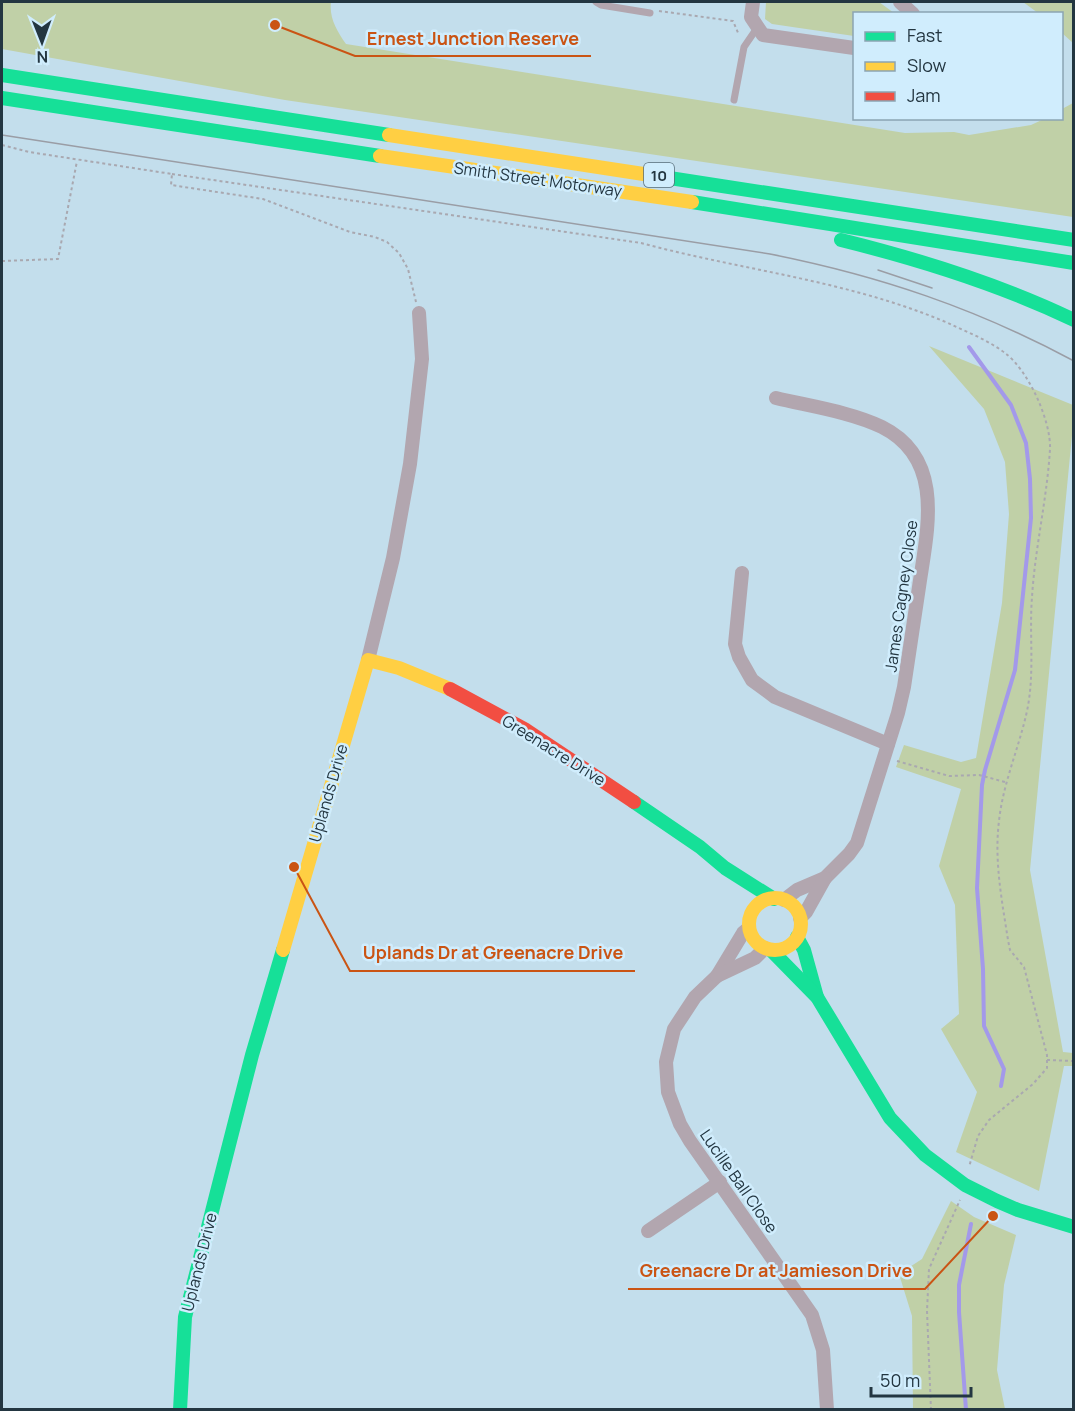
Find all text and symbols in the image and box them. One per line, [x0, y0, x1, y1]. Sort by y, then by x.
north arrow [12, 12, 72, 72]
legend [853, 12, 1063, 120]
callout: Ernest Junction Reserve [355, 20, 591, 56]
text: Fast [907, 23, 942, 47]
text: Ernest Junction Reserve [367, 26, 579, 50]
text: N [36, 46, 48, 68]
text: Slow [907, 53, 947, 77]
text: Jam [907, 83, 941, 107]
street label: Smith Street Motorway [453, 156, 624, 202]
road number: 10 [644, 163, 674, 187]
street label: James Cagney Close [879, 519, 923, 673]
street label: Greenacre Drive [498, 709, 610, 791]
street label: Uplands Drive [303, 741, 353, 845]
callout: Uplands Dr at Greenacre Drive [350, 935, 635, 971]
text: Uplands Dr at Greenacre Drive [363, 940, 623, 964]
street label: Lucille Ball Close [695, 1125, 783, 1237]
street label: Uplands Drive [176, 1210, 222, 1314]
callout: Greenacre Dr at Jamieson Drive [628, 1253, 925, 1289]
text: Greenacre Dr at Jamieson Drive [640, 1258, 912, 1282]
scale bar [871, 1360, 972, 1398]
text: 50 m [880, 1368, 920, 1392]

